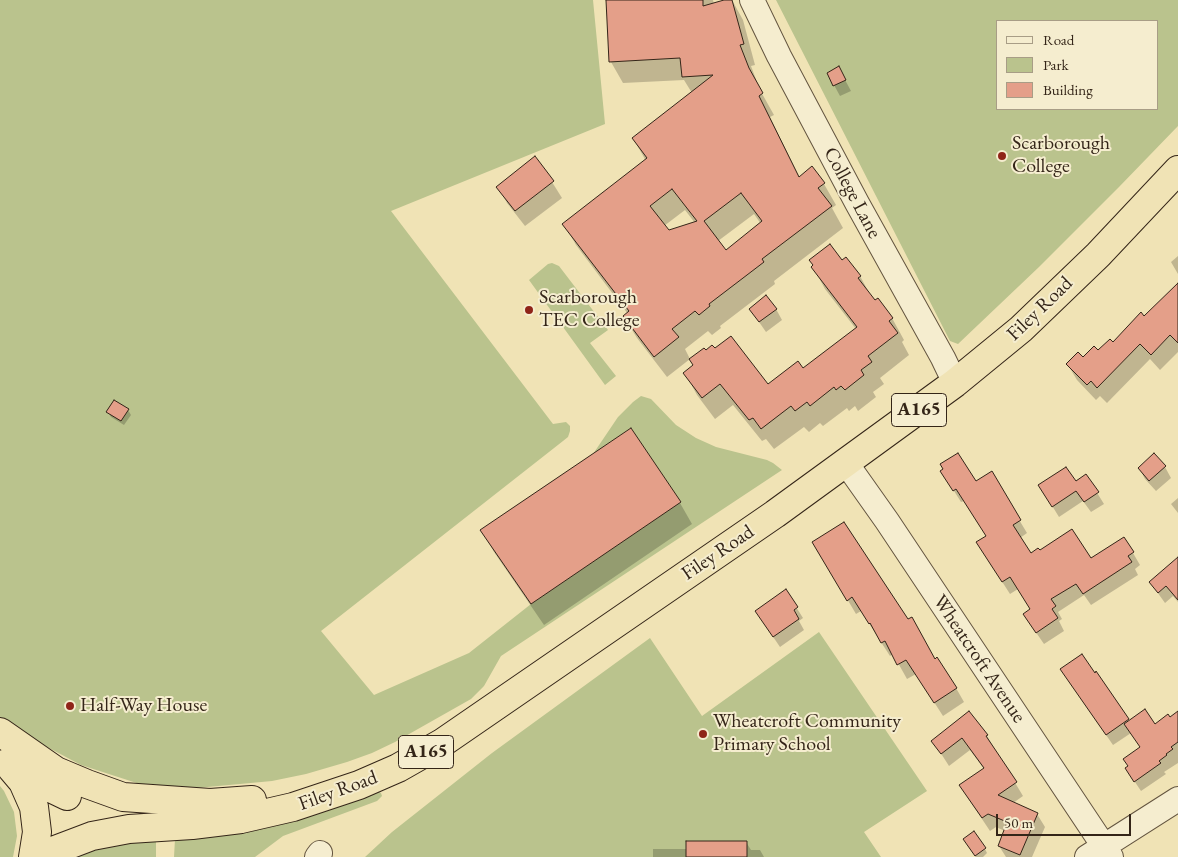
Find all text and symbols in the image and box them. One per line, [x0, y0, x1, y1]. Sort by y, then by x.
legend [996, 20, 1158, 110]
text: Road [1043, 30, 1074, 49]
text: Park [1043, 55, 1069, 74]
text: Building [1043, 80, 1093, 99]
place label: Scarborough College [1012, 132, 1110, 179]
street label: College Lane [818, 143, 886, 243]
marker: Scarborough College [996, 150, 1008, 162]
street label: Filey Road [1002, 272, 1078, 346]
place label: Scarborough TEC College [539, 286, 640, 333]
marker: Scarborough TEC College [523, 304, 535, 316]
road number: A165 [892, 394, 946, 426]
street label: Filey Road [677, 520, 759, 586]
street label: Wheatcroft Avenue [927, 590, 1031, 728]
place label: Half-Way House [80, 694, 207, 718]
marker: Half-Way House [64, 700, 76, 712]
place label: Wheatcroft Community Primary School [713, 710, 901, 757]
marker: Wheatcroft Community Primary School [697, 728, 709, 740]
road number: A165 [398, 736, 454, 769]
street label: Filey Road [295, 766, 381, 816]
scale bar [998, 804, 1133, 836]
text: 50 m [1004, 813, 1033, 832]

